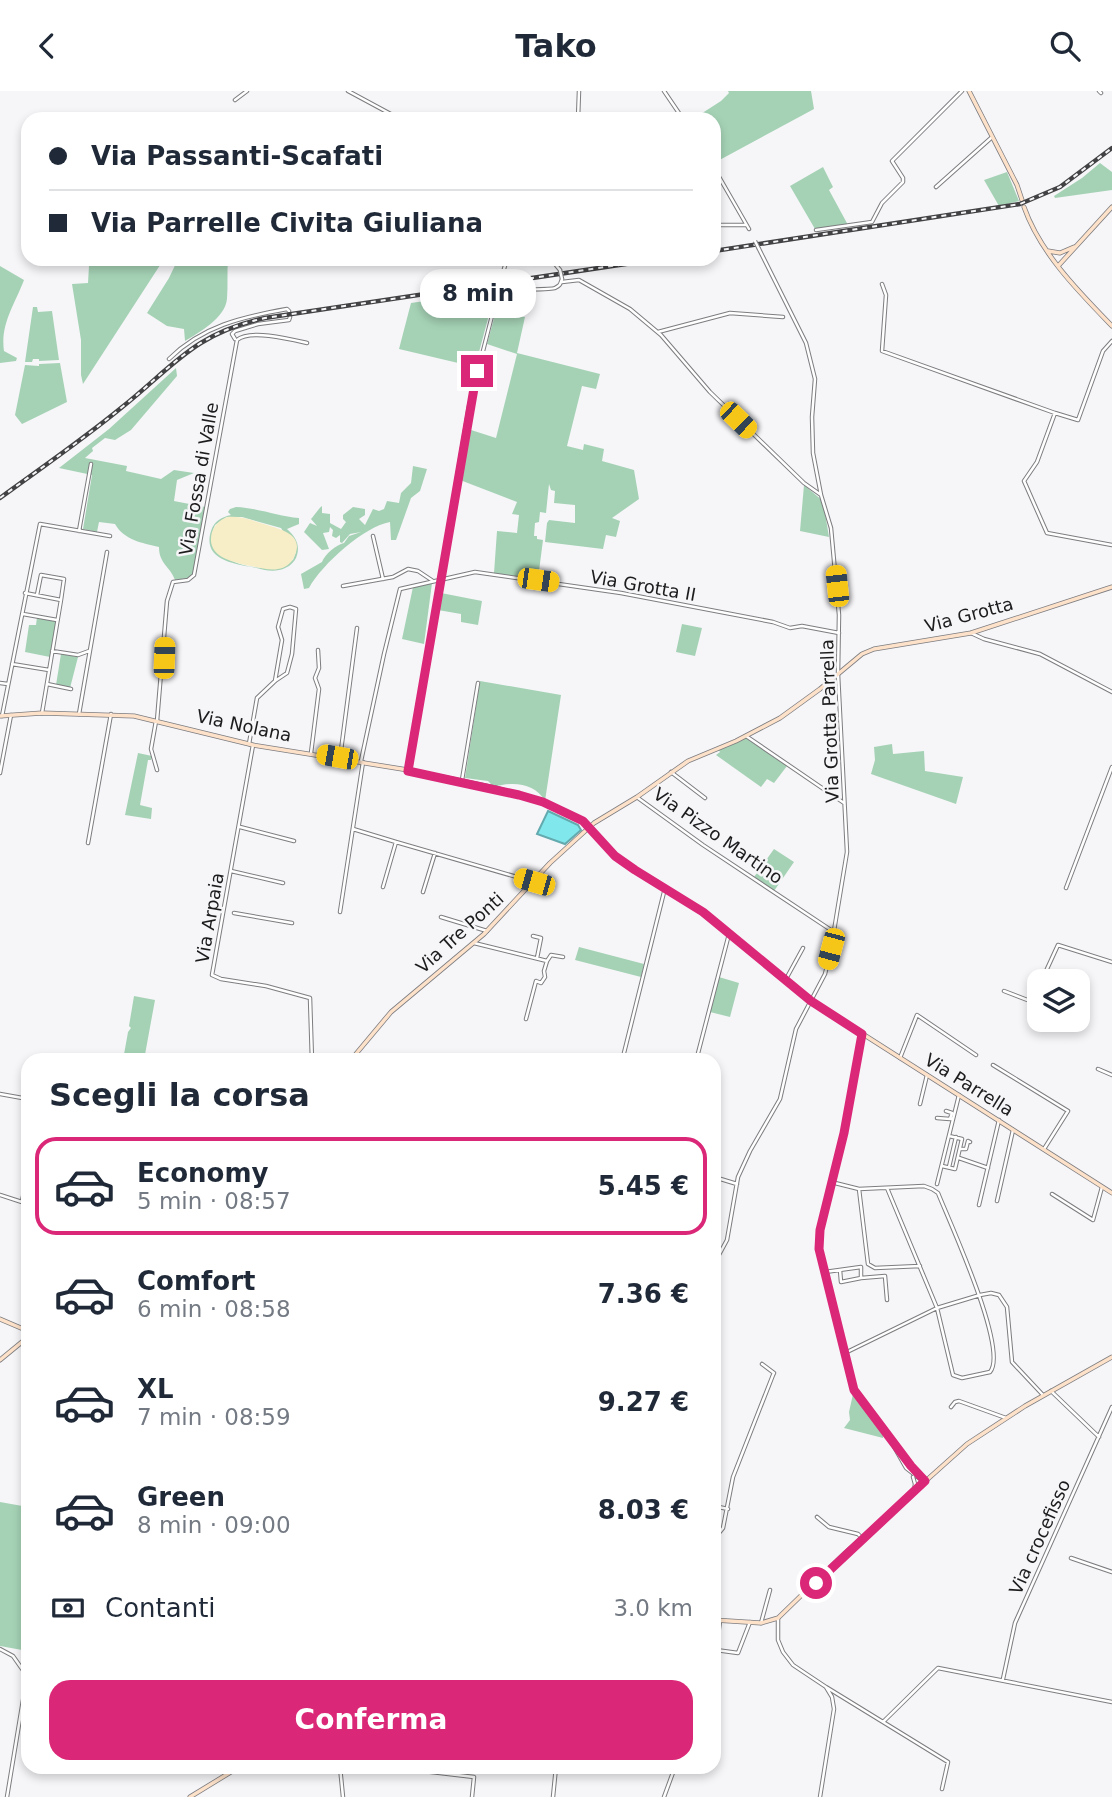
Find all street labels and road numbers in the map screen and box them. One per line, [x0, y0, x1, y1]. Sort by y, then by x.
street label: Via Fossa di Valle [175, 401, 222, 557]
street label: Via Grotta II [589, 566, 698, 605]
street label: Via Grotta [922, 593, 1015, 636]
street label: Via Grotta Parrella [816, 639, 843, 803]
street label: Via Nolana [195, 705, 294, 746]
street label: Via Pizzo Martino [650, 783, 787, 888]
street label: Via Arpaia [191, 871, 228, 965]
street label: Via Tre Ponti [412, 888, 508, 977]
street label: Via Parrella [921, 1049, 1018, 1120]
street label: Via crocefisso [1005, 1476, 1074, 1598]

